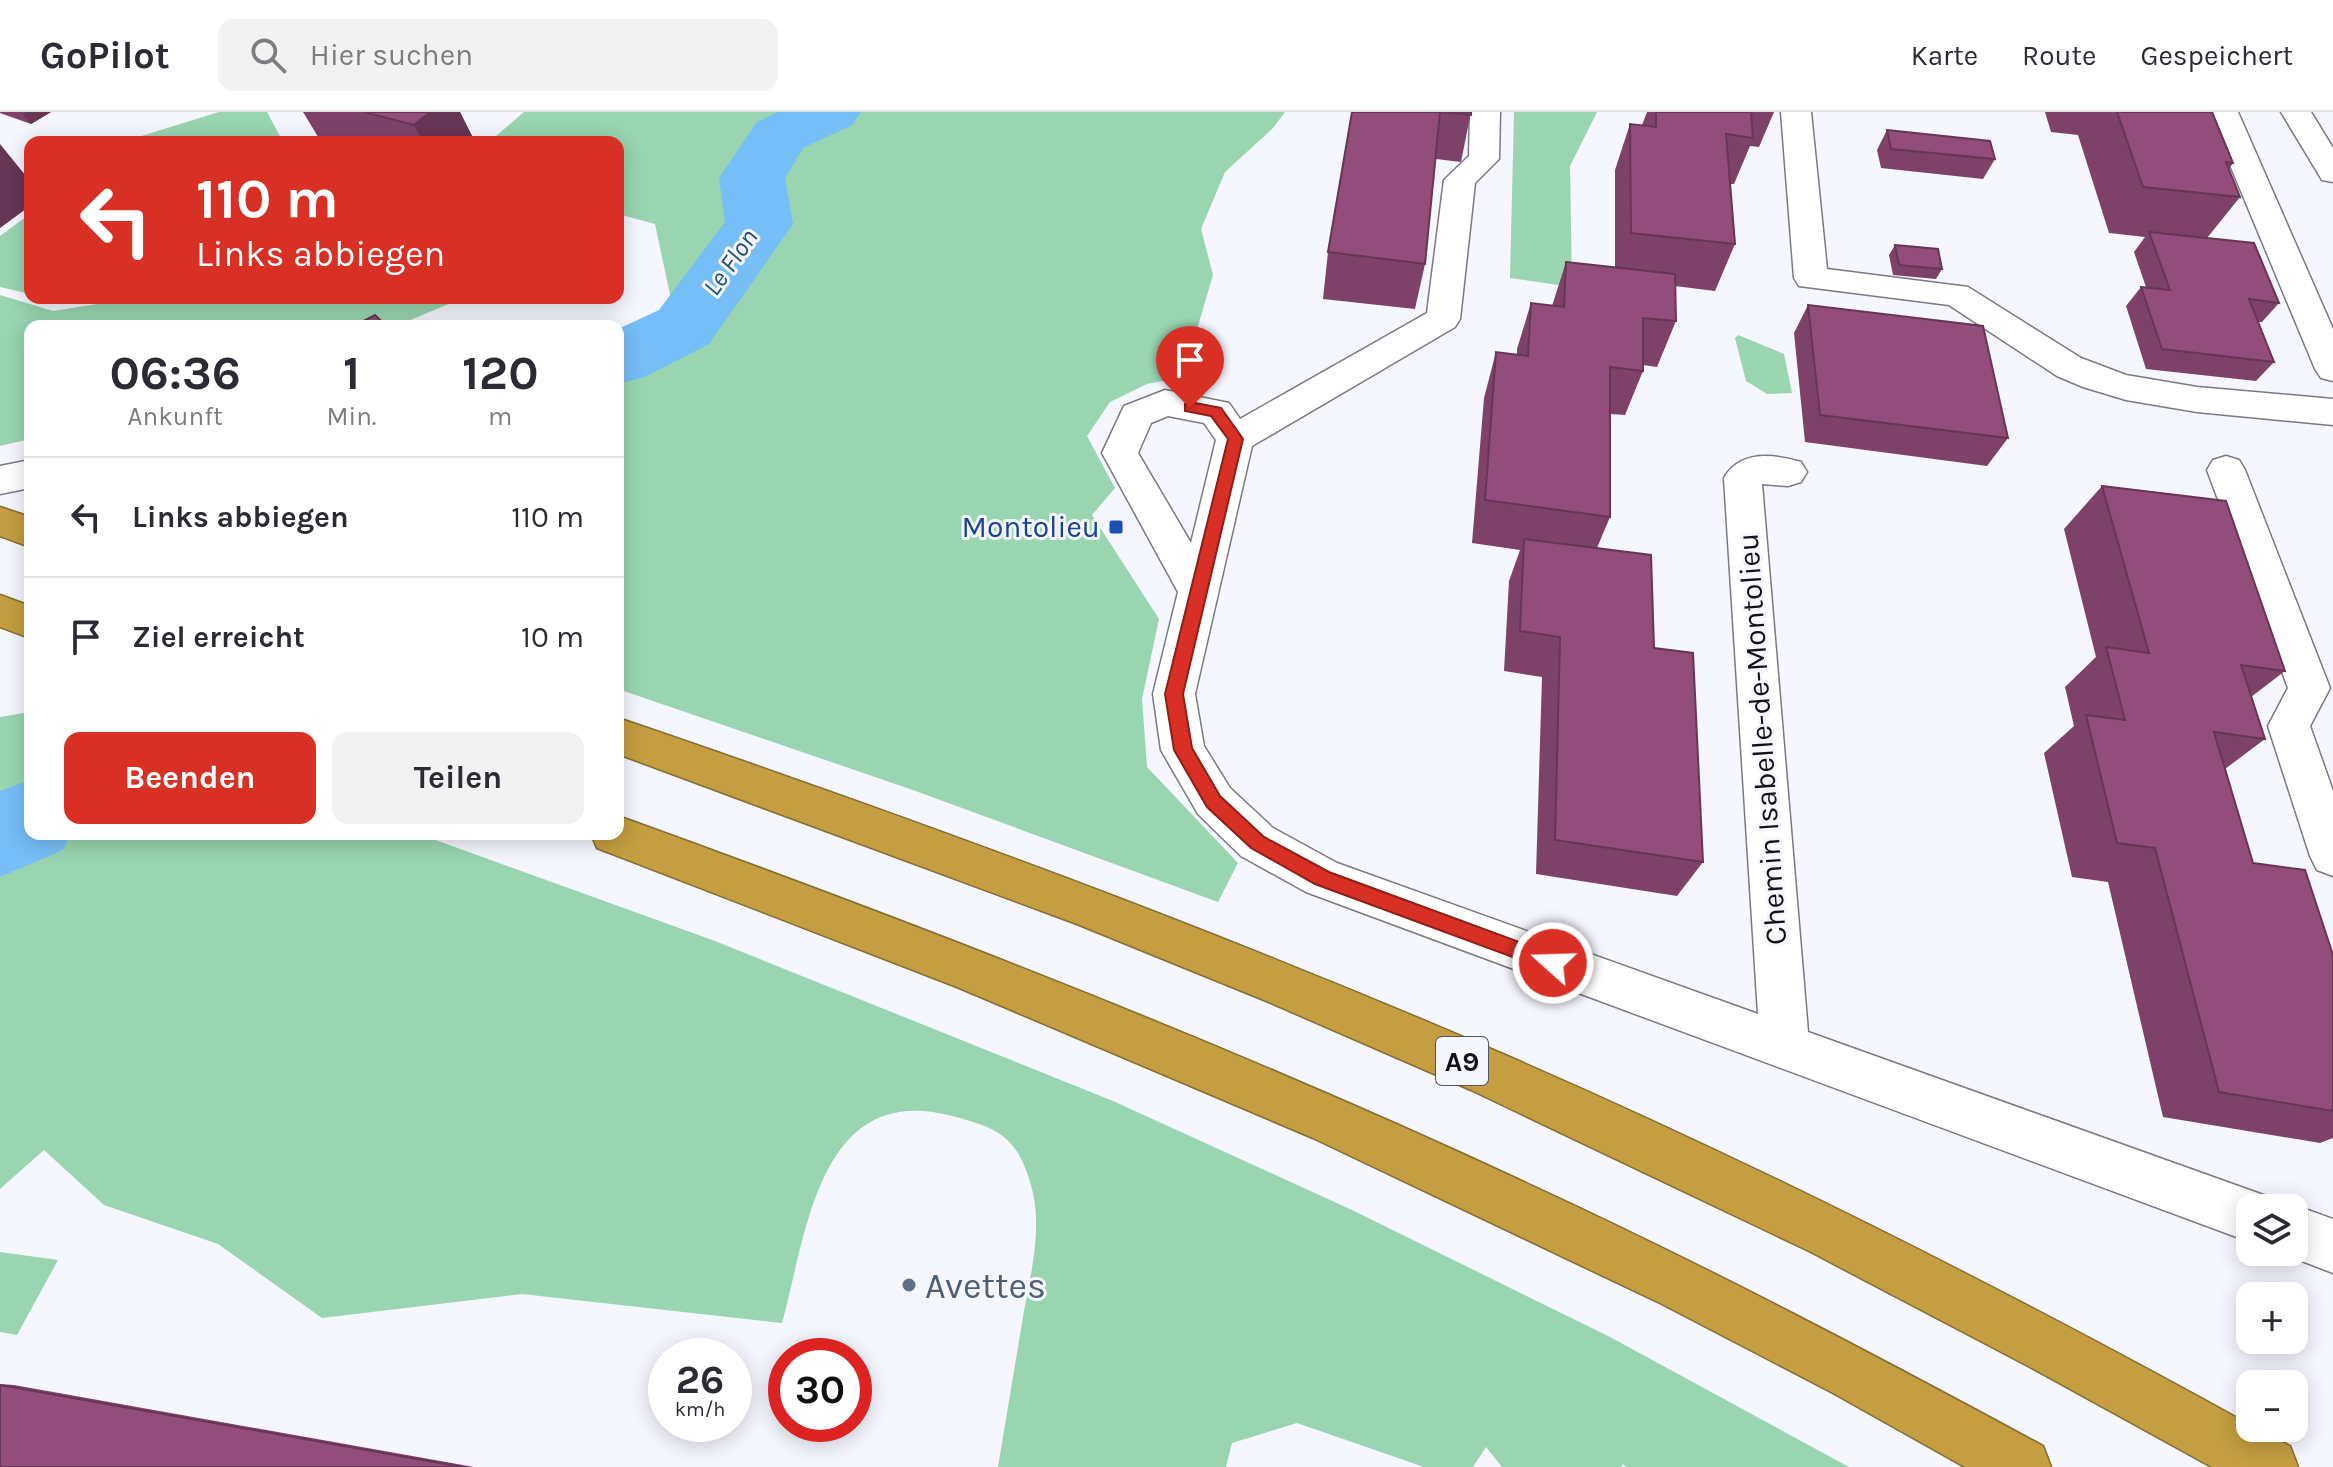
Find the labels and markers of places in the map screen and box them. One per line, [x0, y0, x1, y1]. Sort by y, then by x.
pin [1156, 326, 1224, 408]
place label: Montolieu [962, 509, 1100, 545]
marker: Montolieu [1107, 518, 1125, 536]
place label: Avettes [925, 1265, 1046, 1307]
marker: Avettes [900, 1276, 918, 1294]

